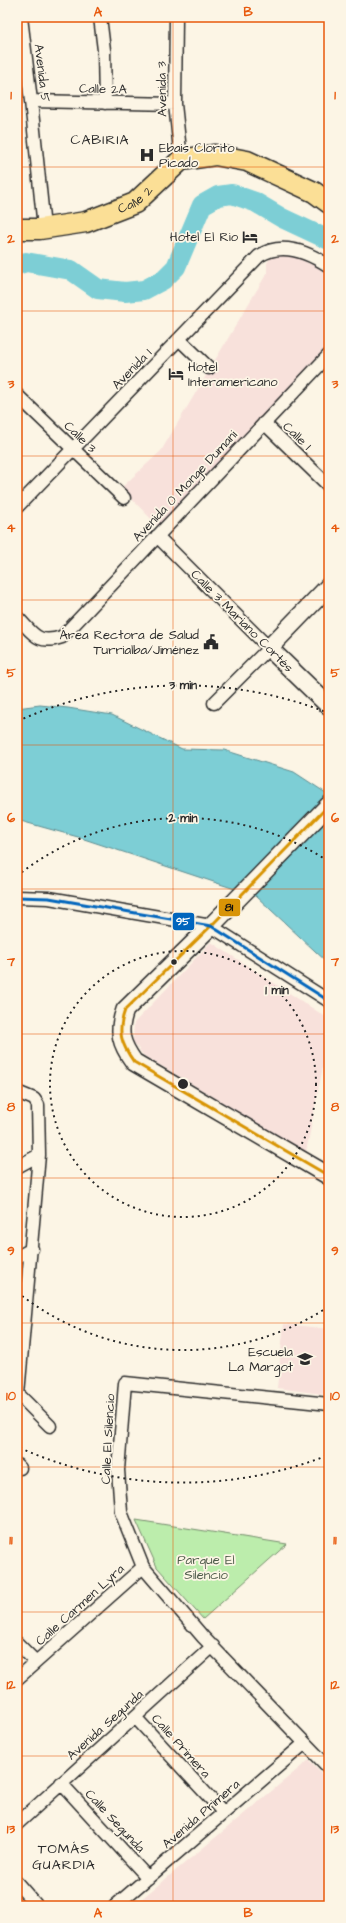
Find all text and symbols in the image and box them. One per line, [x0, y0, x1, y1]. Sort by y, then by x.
text: A [94, 3, 103, 21]
text: B [243, 3, 253, 21]
street label: Avenida 5 [30, 43, 54, 103]
street label: Avenida 3 [153, 61, 171, 117]
street label: Calle 2A [79, 80, 128, 98]
text: 1 [10, 86, 12, 104]
text: 1 [334, 86, 336, 104]
district label: CABIRIA [70, 130, 130, 150]
place label: Ebais Clorito Picado [159, 139, 235, 172]
hospital icon: Ebais Clorito Picado [138, 146, 156, 164]
street label: Calle 2 [115, 181, 157, 218]
place label: Hotel El Rio [170, 228, 239, 246]
hotel icon: Hotel El Rio [241, 228, 259, 246]
text: 2 [6, 230, 15, 248]
text: 2 [330, 230, 339, 248]
street label: Avenida 1 [108, 344, 156, 393]
place label: Hotel Interamericano [188, 358, 278, 391]
hotel icon: Hotel Interamericano [167, 365, 185, 383]
text: 3 [7, 375, 15, 393]
text: 3 [331, 375, 339, 393]
street label: Calle 3 [60, 417, 100, 457]
street label: Calle 1 [279, 418, 316, 454]
street label: Avenida 0 Monge Dumani [129, 426, 242, 546]
text: 4 [7, 519, 16, 537]
text: 4 [331, 519, 340, 537]
street label: Calle 3 Mariano Cortés [187, 566, 298, 677]
place label: Área Rectora de Salud Turrialba/Jiménez [59, 626, 200, 659]
public building icon: Área Rectora de Salud Turrialba/Jiménez [202, 633, 220, 651]
text: 5 [6, 664, 16, 682]
text: 5 [330, 664, 340, 682]
text: 3 min [168, 677, 197, 694]
text: 6 [7, 809, 16, 827]
text: 6 [331, 809, 340, 827]
text: 2 min [168, 810, 197, 827]
line badge: 81 [218, 898, 241, 917]
text: 81 [225, 900, 234, 915]
line badge: 95 [172, 912, 195, 931]
text: 95 [176, 914, 190, 929]
text: 7 [6, 953, 16, 971]
text: 7 [330, 953, 340, 971]
unlabelled marker [169, 957, 179, 967]
text: 1 min [265, 982, 289, 999]
centre of rings [176, 1077, 190, 1091]
text: 8 [7, 1098, 16, 1116]
text: 8 [331, 1098, 340, 1116]
text: 9 [7, 1242, 15, 1260]
text: 9 [331, 1242, 339, 1260]
place label: Escuela La Margot [228, 1343, 294, 1377]
school or university icon: Escuela La Margot [296, 1350, 314, 1368]
text: 10 [6, 1387, 17, 1405]
text: 10 [330, 1387, 341, 1405]
street label: Calle El Silencio [97, 1393, 119, 1485]
text: 11 [9, 1531, 13, 1549]
text: 11 [333, 1531, 337, 1549]
park label: Parque El Silencio [177, 1551, 235, 1584]
street label: Calle Carmen Lyra [32, 1560, 129, 1651]
text: 12 [6, 1676, 16, 1694]
text: 12 [330, 1676, 340, 1694]
street label: Avenida Segunda [63, 1685, 148, 1765]
street label: Calle Primera [147, 1710, 215, 1782]
street label: Avenida Primera [158, 1775, 244, 1853]
street label: Calle Segunda [80, 1785, 149, 1858]
text: 13 [7, 1820, 16, 1838]
text: 13 [331, 1820, 340, 1838]
district label: TOMÁS GUARDIA [32, 1839, 96, 1875]
text: A [94, 1904, 103, 1922]
text: B [243, 1904, 253, 1922]

